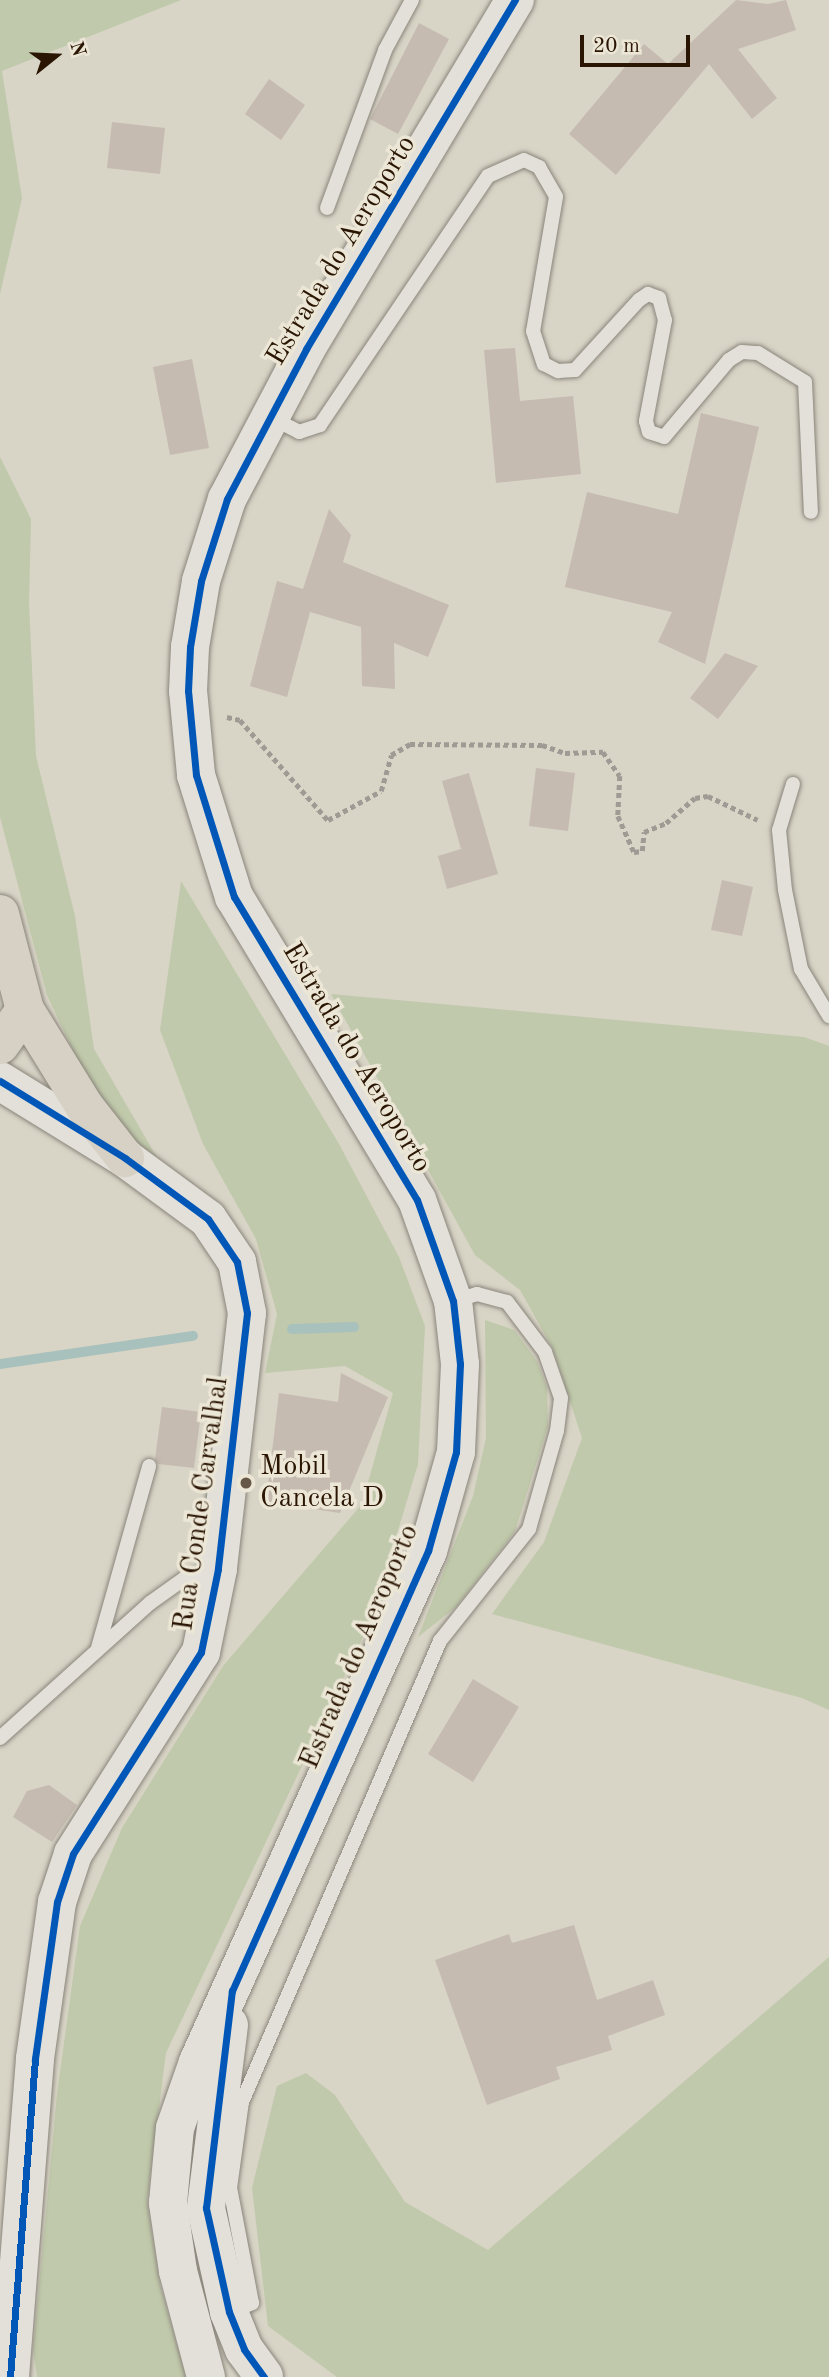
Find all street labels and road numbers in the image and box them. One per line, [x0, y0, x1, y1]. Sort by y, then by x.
street label: Estrada do Aeroporto [260, 130, 424, 372]
street label: Estrada do Aeroporto [274, 937, 438, 1179]
street label: Rua Conde Carvalhal [168, 1375, 236, 1633]
street label: Estrada do Aeroporto [293, 1520, 427, 1774]

